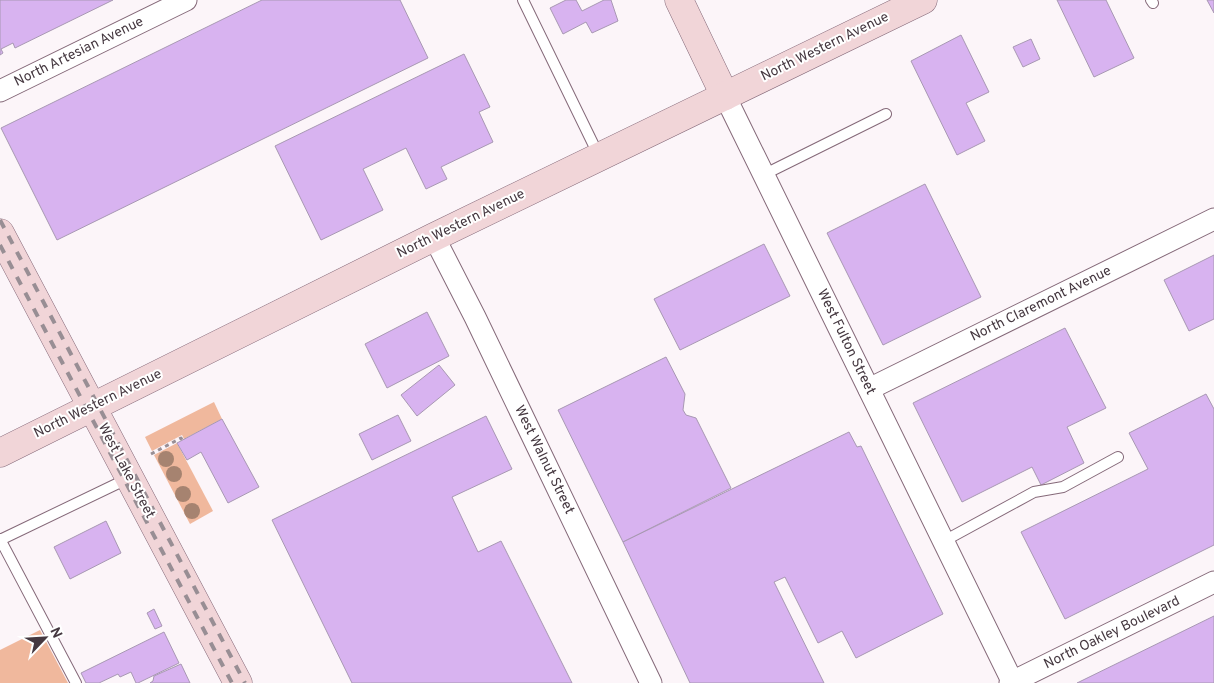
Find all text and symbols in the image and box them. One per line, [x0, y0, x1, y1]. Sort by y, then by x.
street label: North Western Avenue [758, 9, 892, 85]
street label: North Artesian Avenue [12, 13, 146, 91]
street label: North Western Avenue [394, 186, 528, 262]
street label: North Claremont Avenue [968, 262, 1114, 346]
street label: West Fulton Street [813, 286, 879, 398]
street label: North Western Avenue [31, 366, 165, 442]
street label: West Walnut Street [510, 403, 578, 517]
street label: West Lake Street [94, 420, 158, 522]
street label: North Oakley Boulevard [1041, 593, 1183, 673]
north arrow [20, 613, 70, 663]
text: N [46, 625, 65, 641]

